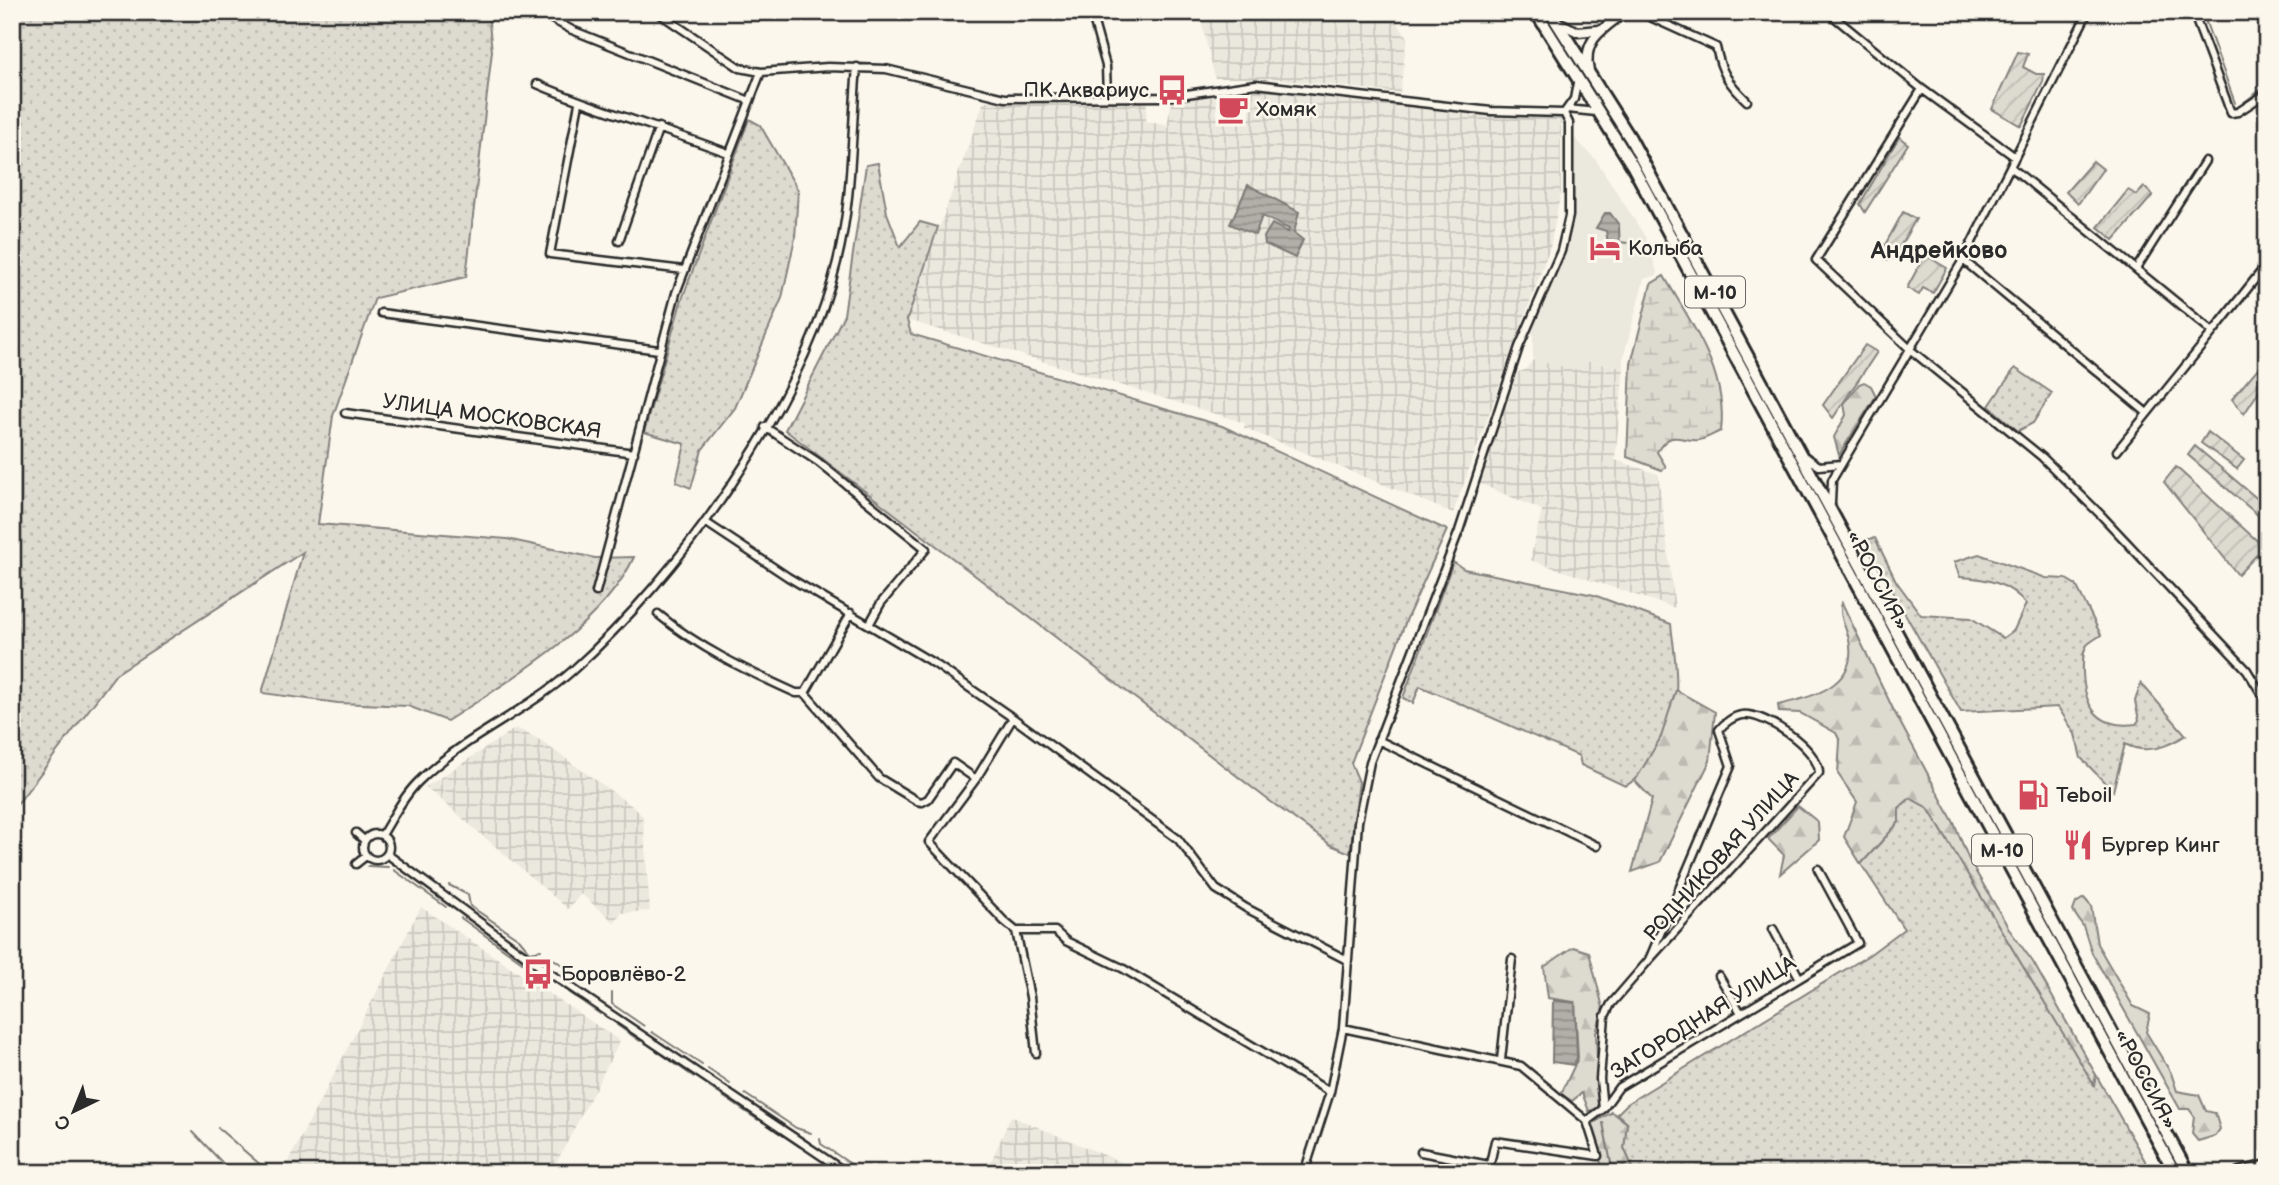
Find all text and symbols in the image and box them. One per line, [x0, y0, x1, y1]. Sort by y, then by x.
bus stop icon: ПК Аквариус [1155, 73, 1189, 107]
place label: ПК Аквариус [1023, 78, 1149, 103]
cafe icon: Хомяк [1216, 92, 1250, 126]
place label: Хомяк [1256, 97, 1316, 122]
hotel icon: Колыба [1588, 231, 1622, 265]
place label: Колыба [1628, 236, 1704, 261]
district label: Андрейково [1870, 236, 2007, 265]
road number: М-10 [1685, 276, 1745, 308]
street label: УЛИЦА МОСКОВСКАЯ [381, 389, 603, 444]
street label: «РОССИЯ» [1841, 526, 1914, 635]
street label: РОДНИКОВАЯ УЛИЦА [1639, 766, 1804, 946]
fuel station icon: Teboil [2016, 778, 2050, 812]
place label: Teboil [2056, 783, 2112, 808]
restaurant icon: Бургер Кинг [2061, 828, 2095, 862]
place label: Бургер Кинг [2101, 833, 2220, 858]
road number: М-10 [1972, 834, 2032, 866]
street label: ЗАГОРОДНАЯ УЛИЦА [1606, 950, 1801, 1085]
bus stop icon: Боровлёво-2 [521, 957, 555, 991]
place label: Боровлёво-2 [561, 962, 686, 987]
street label: «РОССИЯ» [2109, 1025, 2182, 1134]
north arrow [38, 1076, 108, 1146]
text: С [51, 1109, 76, 1135]

